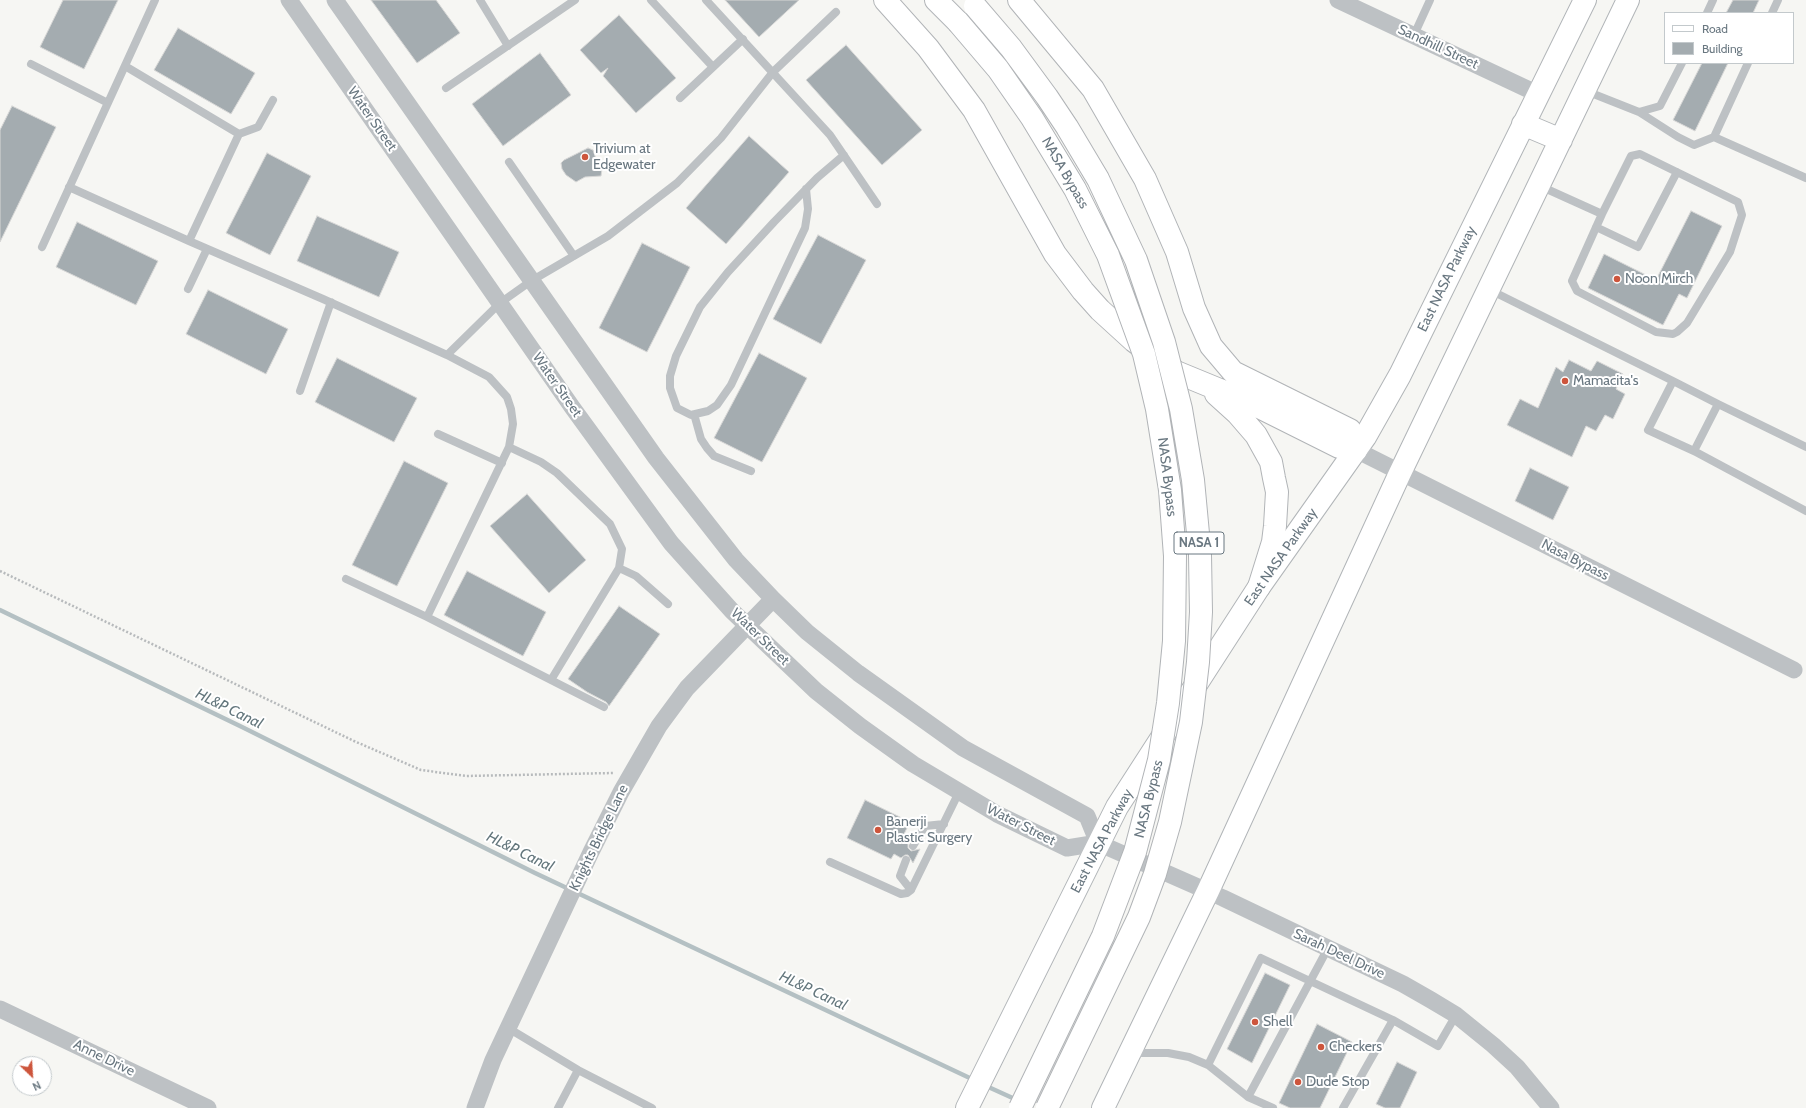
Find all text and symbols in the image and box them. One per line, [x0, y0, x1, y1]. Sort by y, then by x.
legend [1664, 12, 1794, 64]
street label: Sandhill Street [1395, 21, 1481, 73]
text: Road [1702, 21, 1728, 36]
text: Building [1702, 41, 1743, 56]
street label: Water Street [344, 84, 400, 154]
street label: NASA Bypass [1038, 134, 1092, 212]
place label: Trivium at Edgewater [593, 141, 655, 174]
marker: Trivium at Edgewater [580, 152, 590, 162]
street label: East NASA Parkway [1414, 223, 1480, 335]
place label: Noon Mirch [1625, 271, 1693, 287]
marker: Noon Mirch [1612, 274, 1622, 284]
street label: Water Street [529, 350, 585, 420]
place label: Mamacita's [1573, 373, 1638, 389]
marker: Mamacita's [1560, 376, 1570, 386]
street label: NASA Bypass [1154, 436, 1180, 518]
street label: East NASA Parkway [1241, 505, 1321, 609]
road number: NASA 1 [1174, 532, 1224, 554]
street label: Nasa Bypass [1539, 536, 1611, 584]
street label: Water Street [727, 605, 793, 669]
water label: HL&P Canal [192, 685, 266, 733]
street label: NASA Bypass [1131, 758, 1167, 840]
street label: Knights Bridge Lane [566, 782, 632, 894]
street label: East NASA Parkway [1067, 786, 1137, 896]
street label: Water Street [984, 801, 1058, 849]
place label: Banerji Plastic Surgery [886, 814, 972, 846]
marker: Banerji Plastic Surgery [873, 825, 883, 835]
water label: HL&P Canal [483, 828, 557, 876]
street label: Sarah Deel Drive [1291, 925, 1387, 983]
water label: HL&P Canal [776, 967, 850, 1015]
place label: Shell [1263, 1014, 1292, 1030]
marker: Shell [1250, 1017, 1260, 1027]
street label: Anne Drive [71, 1036, 137, 1080]
place label: Checkers [1329, 1039, 1382, 1055]
marker: Checkers [1316, 1042, 1326, 1052]
north arrow [12, 1056, 52, 1096]
place label: Dude Stop [1306, 1074, 1370, 1090]
marker: Dude Stop [1293, 1077, 1303, 1087]
text: N [30, 1078, 43, 1094]

